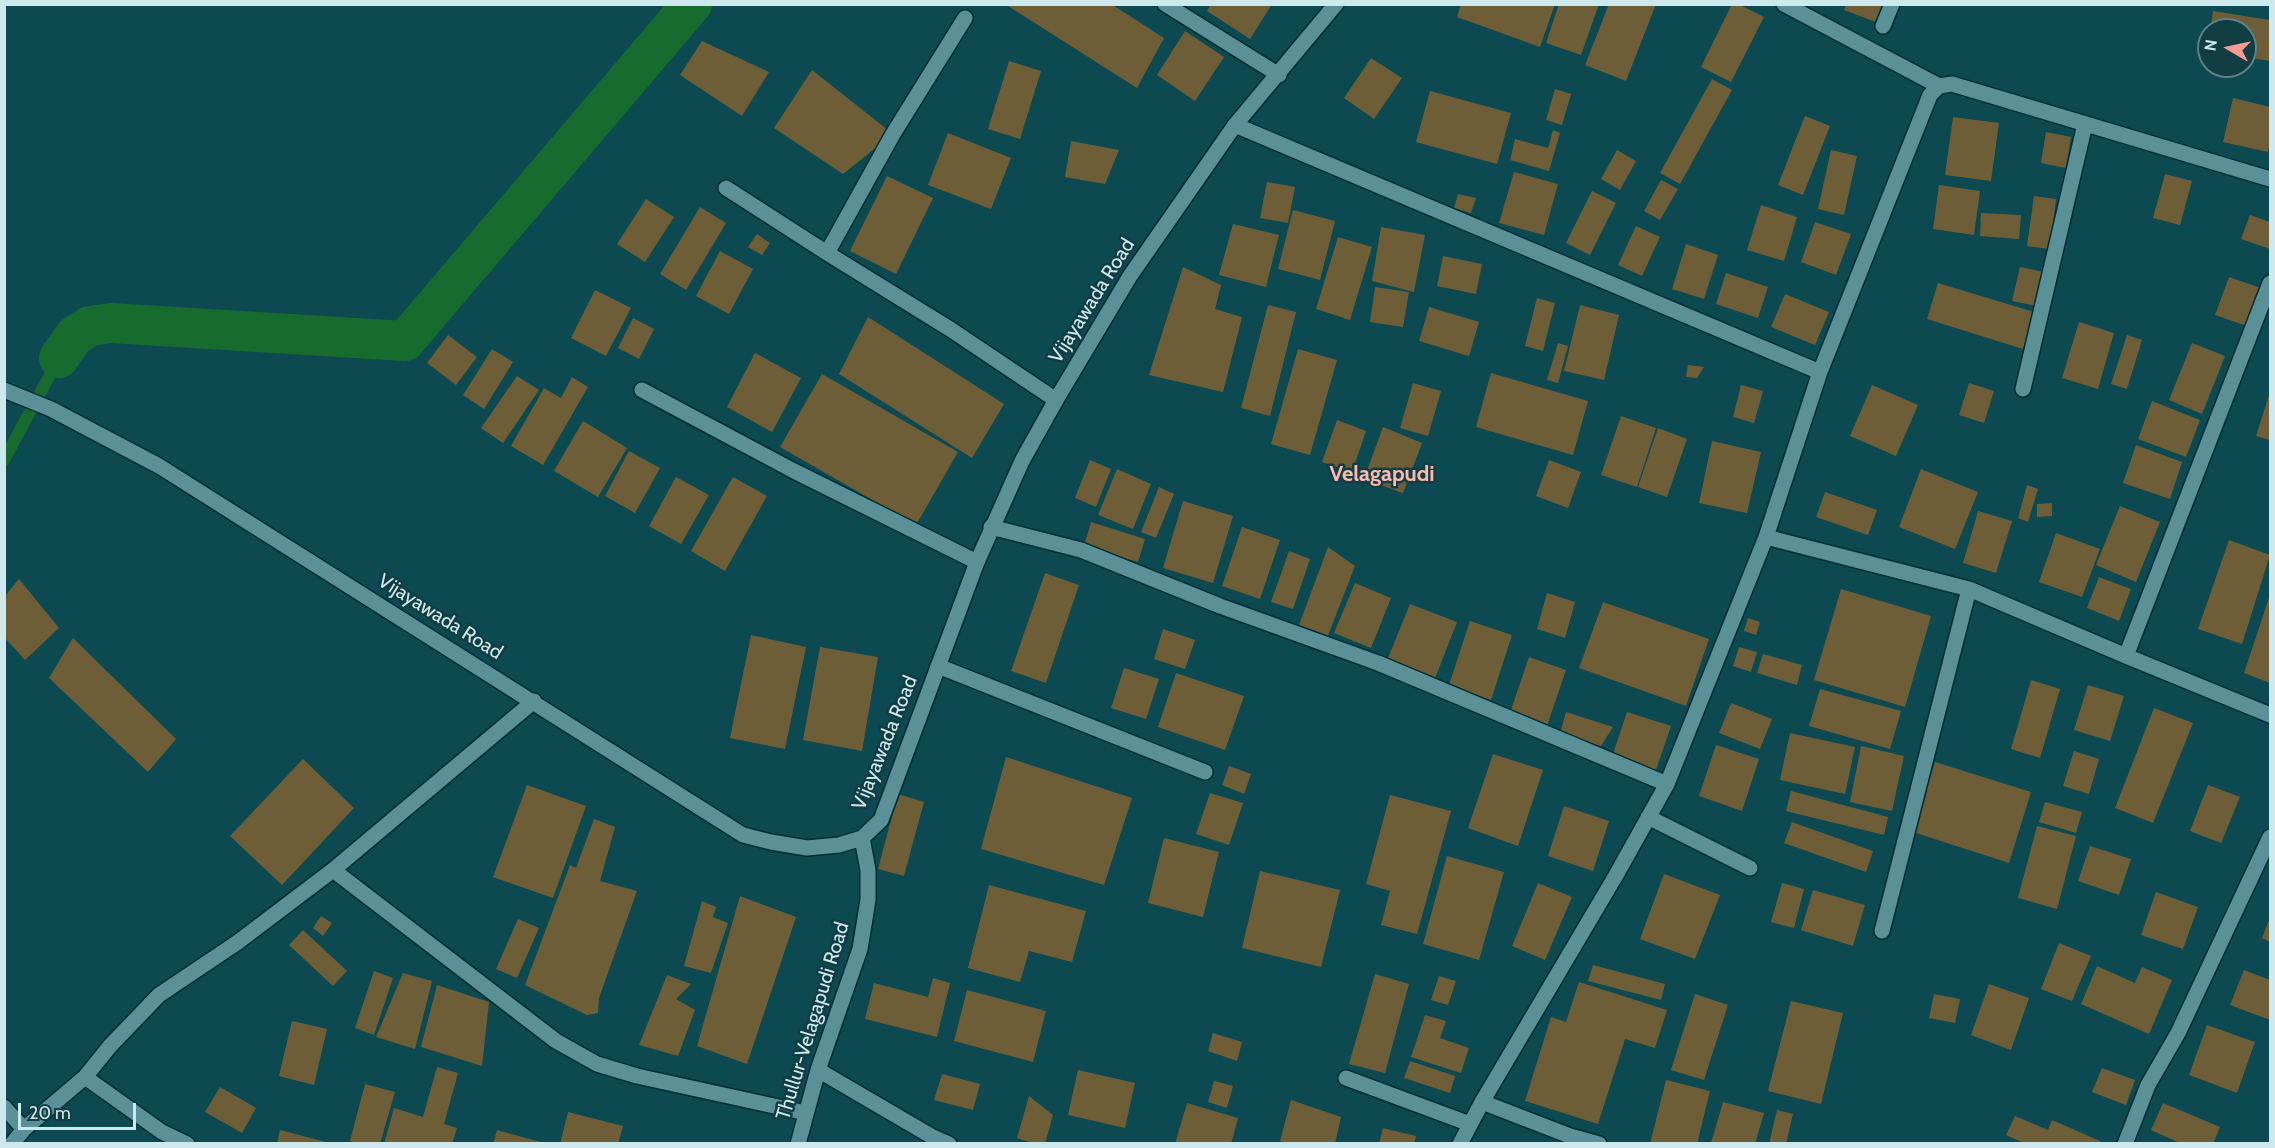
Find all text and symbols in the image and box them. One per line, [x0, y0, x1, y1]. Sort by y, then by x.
north arrow [2197, 18, 2257, 78]
text: N [2200, 38, 2221, 52]
street label: Vijayawada Road [1044, 234, 1140, 368]
district label: Velagapudi [1329, 462, 1435, 488]
street label: Vijayawada Road [373, 569, 507, 665]
street label: Vijayawada Road [847, 672, 923, 814]
street label: Thullur-Velagapudi Road [771, 919, 855, 1123]
scale bar [21, 1091, 140, 1129]
text: 20 m [29, 1102, 71, 1124]

